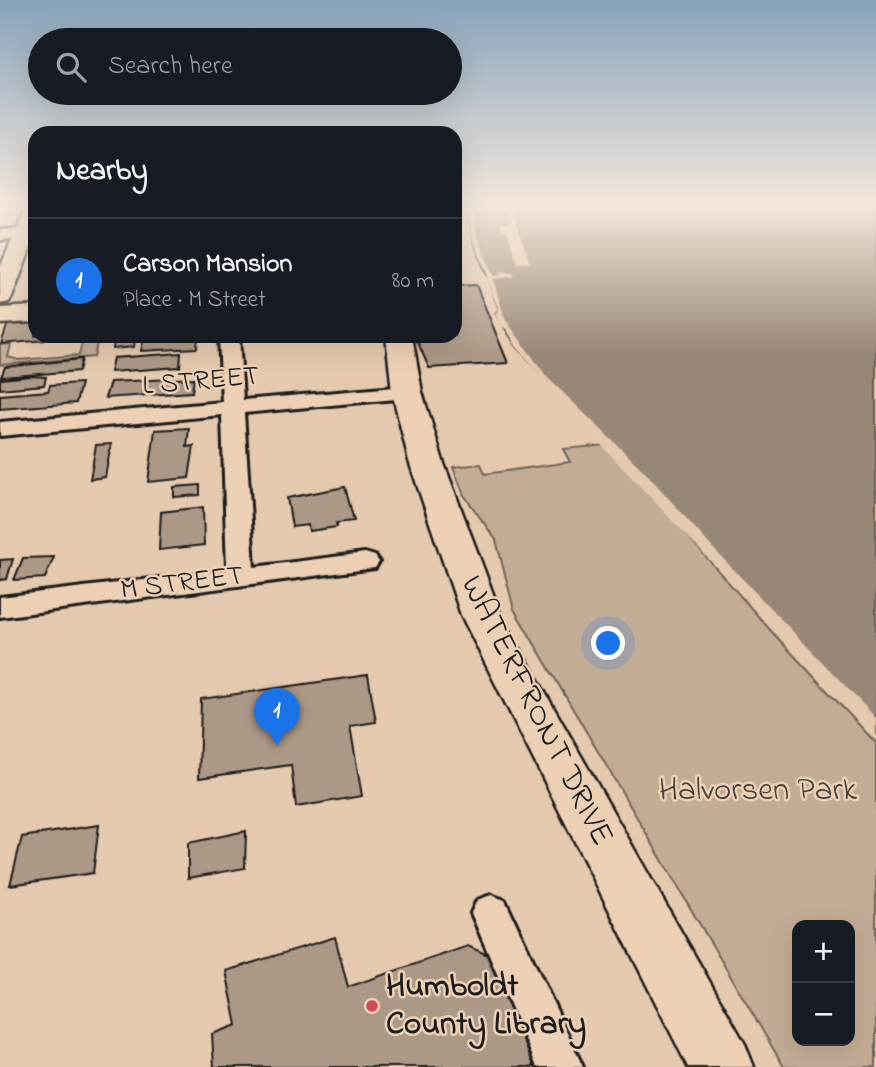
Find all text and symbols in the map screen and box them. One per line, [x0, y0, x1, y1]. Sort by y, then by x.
search box [28, 28, 462, 105]
icon: search [52, 48, 90, 86]
text: Search here [108, 48, 233, 86]
text: Nearby [56, 150, 148, 194]
text: Carson Mansion [123, 246, 292, 284]
text: 1 [75, 265, 83, 298]
text: 80 m [392, 265, 434, 298]
text: Place · M Street [123, 284, 266, 317]
street label: L STREET [141, 356, 261, 408]
street label: M STREET [118, 556, 246, 612]
street label: WATERFRONT DRIVE [447, 567, 625, 855]
your location [591, 626, 625, 660]
pin: 1 [254, 688, 300, 746]
park label: Halvorsen Park [659, 767, 858, 815]
map controls [792, 920, 855, 1046]
button: + [792, 920, 855, 983]
place label: Humboldt County Library [386, 963, 586, 1050]
button: − [792, 983, 855, 1046]
marker: Humboldt County Library [364, 998, 380, 1014]

